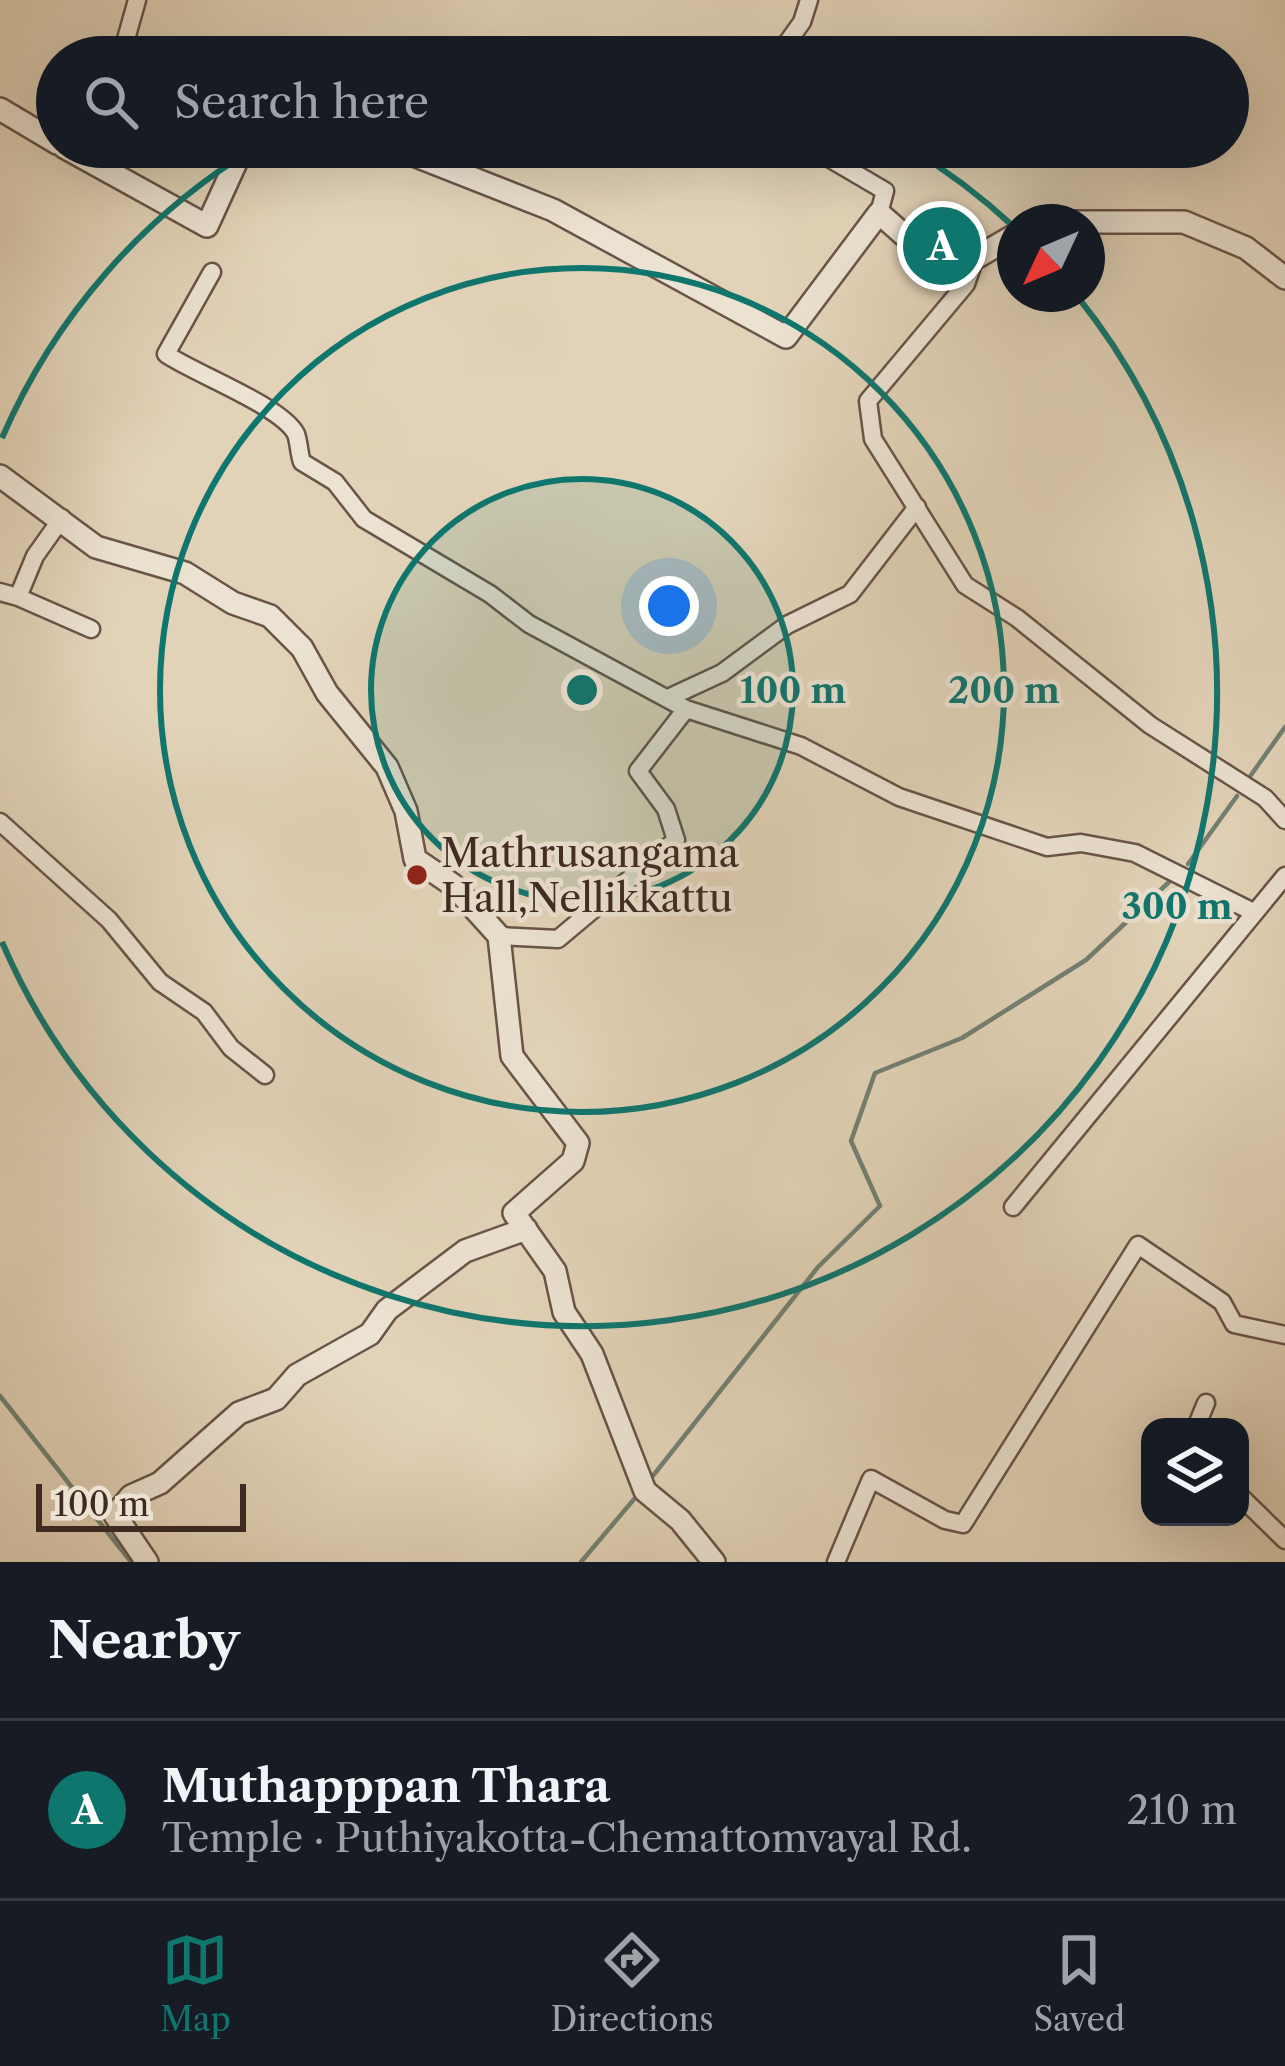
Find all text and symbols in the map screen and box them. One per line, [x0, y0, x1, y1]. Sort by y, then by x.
search box [36, 36, 1249, 168]
icon: search [78, 69, 144, 135]
text: Search here [174, 74, 429, 130]
pin: A [903, 201, 981, 291]
north arrow [997, 204, 1105, 312]
your location [639, 576, 699, 636]
text: 100 m [740, 668, 846, 712]
text: 200 m [948, 668, 1060, 712]
centre of rings [561, 669, 603, 711]
place label: Mathrusangama Hall,Nellikkattu [441, 829, 740, 922]
marker: Mathrusangama Hall,Nellikkattu [404, 862, 430, 888]
text: 300 m [1121, 884, 1233, 928]
map controls [1141, 1418, 1249, 1526]
button: layers [1141, 1418, 1249, 1526]
scale bar [36, 1478, 246, 1531]
text: 100 m [54, 1484, 149, 1525]
text: Nearby [48, 1609, 240, 1671]
text: Muthapppan Thara [162, 1758, 610, 1814]
text: A [72, 1786, 102, 1834]
text: 210 m [1127, 1786, 1237, 1834]
text: Temple · Puthiyakotta-Chemattomvayal Rd. [162, 1814, 972, 1862]
tab: Map [160, 1927, 231, 2040]
tab: Directions [551, 1927, 714, 2040]
tab: Saved [1033, 1927, 1125, 2040]

